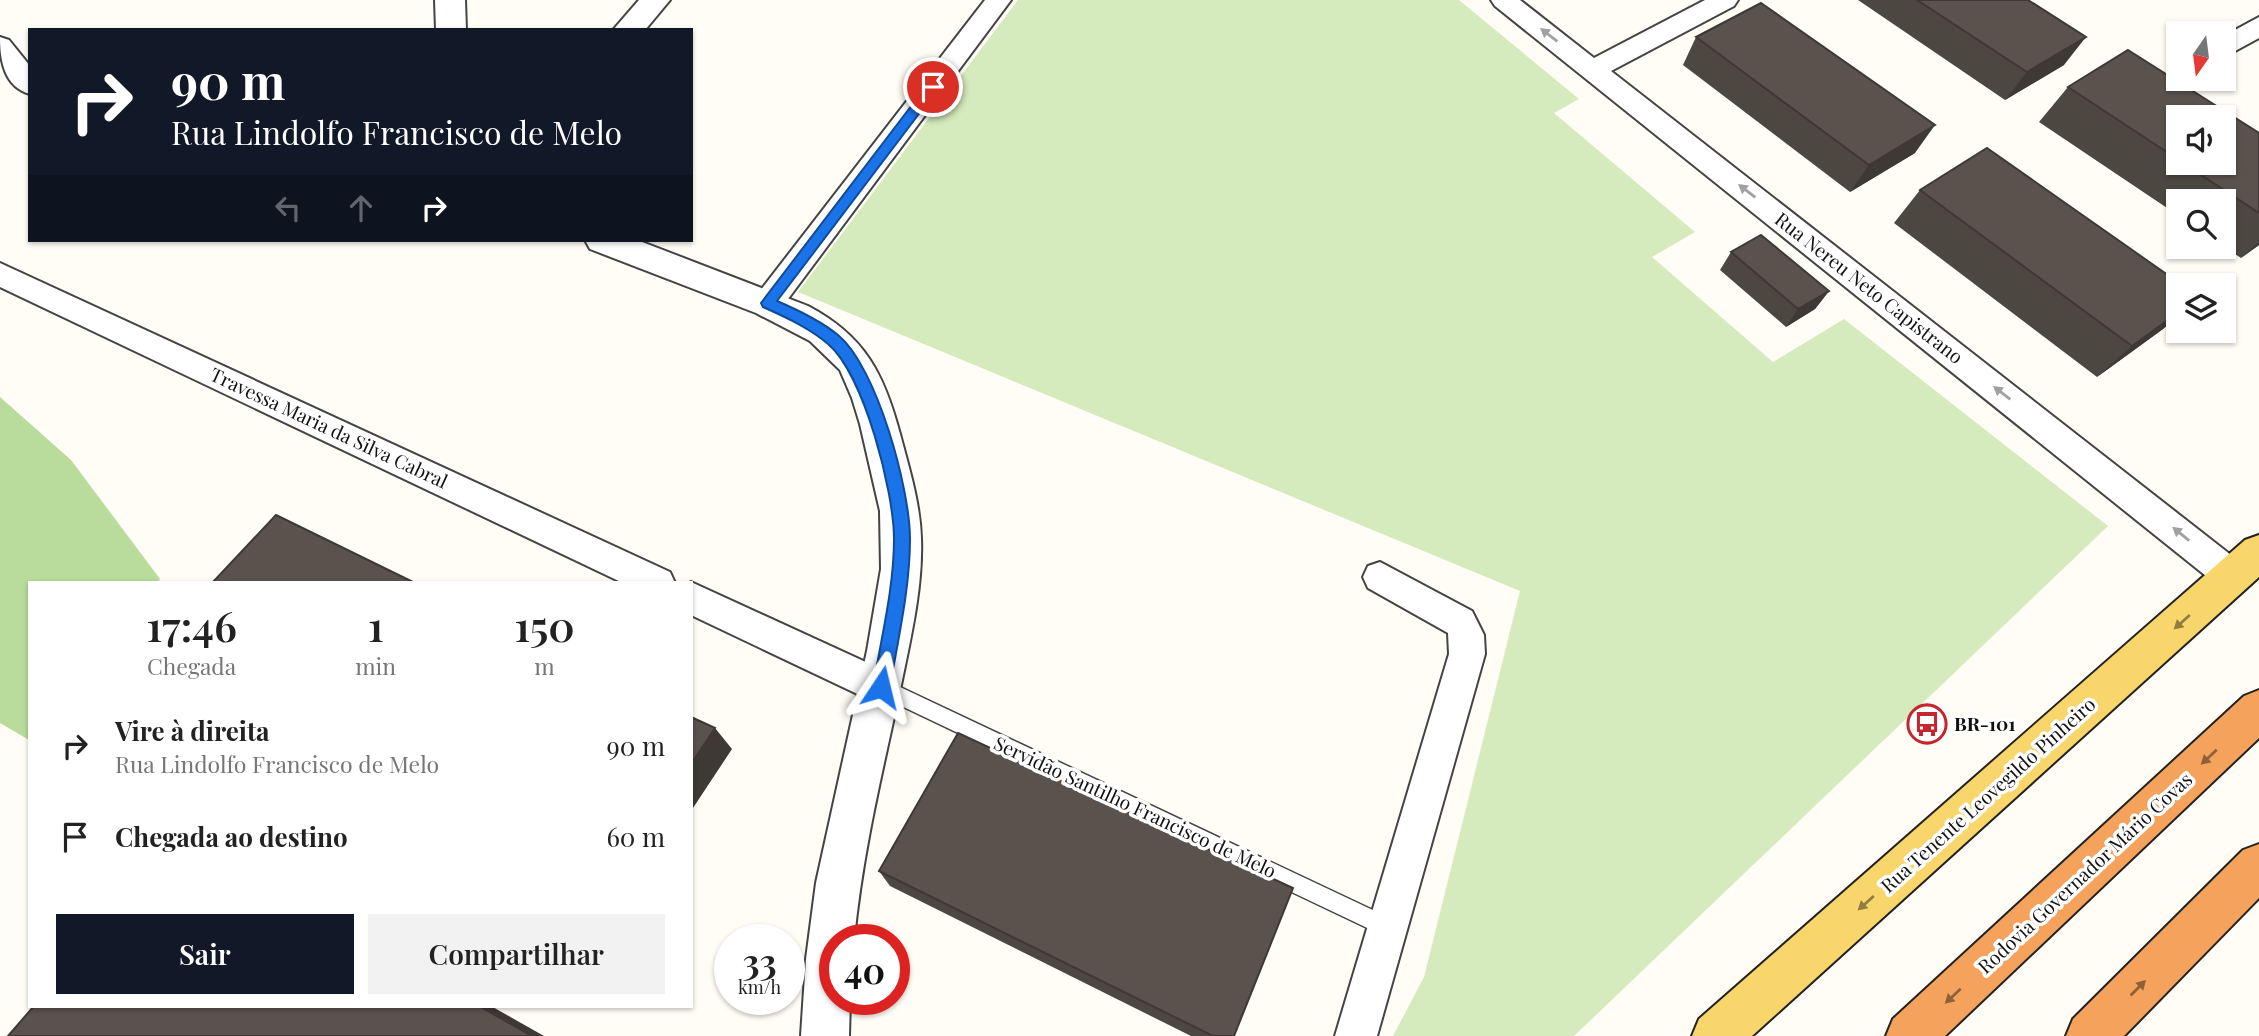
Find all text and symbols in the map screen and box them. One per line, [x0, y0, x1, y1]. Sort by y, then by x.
north arrow [2166, 21, 2236, 91]
map controls [2166, 21, 2236, 343]
one-way arrow [1540, 28, 1558, 43]
text: 90 m [171, 47, 285, 112]
icon: right [56, 56, 147, 147]
pin [903, 57, 963, 117]
icon: arrive [914, 68, 952, 106]
button: sound [2166, 105, 2236, 175]
text: Rua Lindolfo Francisco de Melo [171, 110, 622, 153]
one-way arrow [1738, 184, 1756, 199]
icon: left [269, 189, 307, 227]
icon: ahead [342, 189, 380, 227]
icon: right [415, 189, 453, 227]
button: search [2166, 189, 2236, 259]
street label: Rua Nereu Neto Capistrano [1770, 206, 1969, 369]
button: layers [2166, 273, 2236, 343]
street label: Travessa Maria da Silva Cabral [206, 361, 453, 494]
one-way arrow [1994, 385, 2012, 400]
one-way arrow [2172, 527, 2189, 542]
text: 17:46 [146, 597, 237, 653]
text: 1 [368, 597, 384, 653]
text: 150 [514, 597, 575, 653]
one-way arrow [2174, 614, 2191, 629]
text: Chegada [147, 650, 236, 681]
text: min [355, 650, 396, 681]
text: m [534, 650, 555, 681]
position arrow [844, 650, 918, 724]
street label: Rua Tenente Leovegildo Pinheiro [1874, 691, 2100, 898]
bus stop icon: BR-101 [1906, 703, 1948, 745]
place label: BR-101 [1954, 710, 2016, 736]
text: Vire à direita [115, 713, 270, 748]
icon: right [56, 727, 94, 765]
text: 90 m [607, 728, 665, 763]
street label: Servidão Santilho Francisco de Melo [990, 729, 1281, 883]
text: Rua Lindolfo Francisco de Melo [115, 748, 439, 779]
one-way arrow [2201, 748, 2218, 764]
street label: Rodovia Governador Mário Covas [1971, 766, 2197, 979]
icon: arrive [56, 818, 94, 856]
text: Chegada ao destino [115, 819, 348, 854]
text: 60 m [606, 819, 665, 854]
one-way arrow [1858, 895, 1875, 911]
button: Sair [56, 914, 354, 994]
button: Compartilhar [368, 914, 665, 994]
speed limit sign: 40 [819, 924, 910, 1015]
text: 33 [742, 937, 777, 984]
text: km/h [738, 975, 781, 999]
one-way arrow [2129, 980, 2146, 996]
one-way arrow [1945, 987, 1962, 1003]

